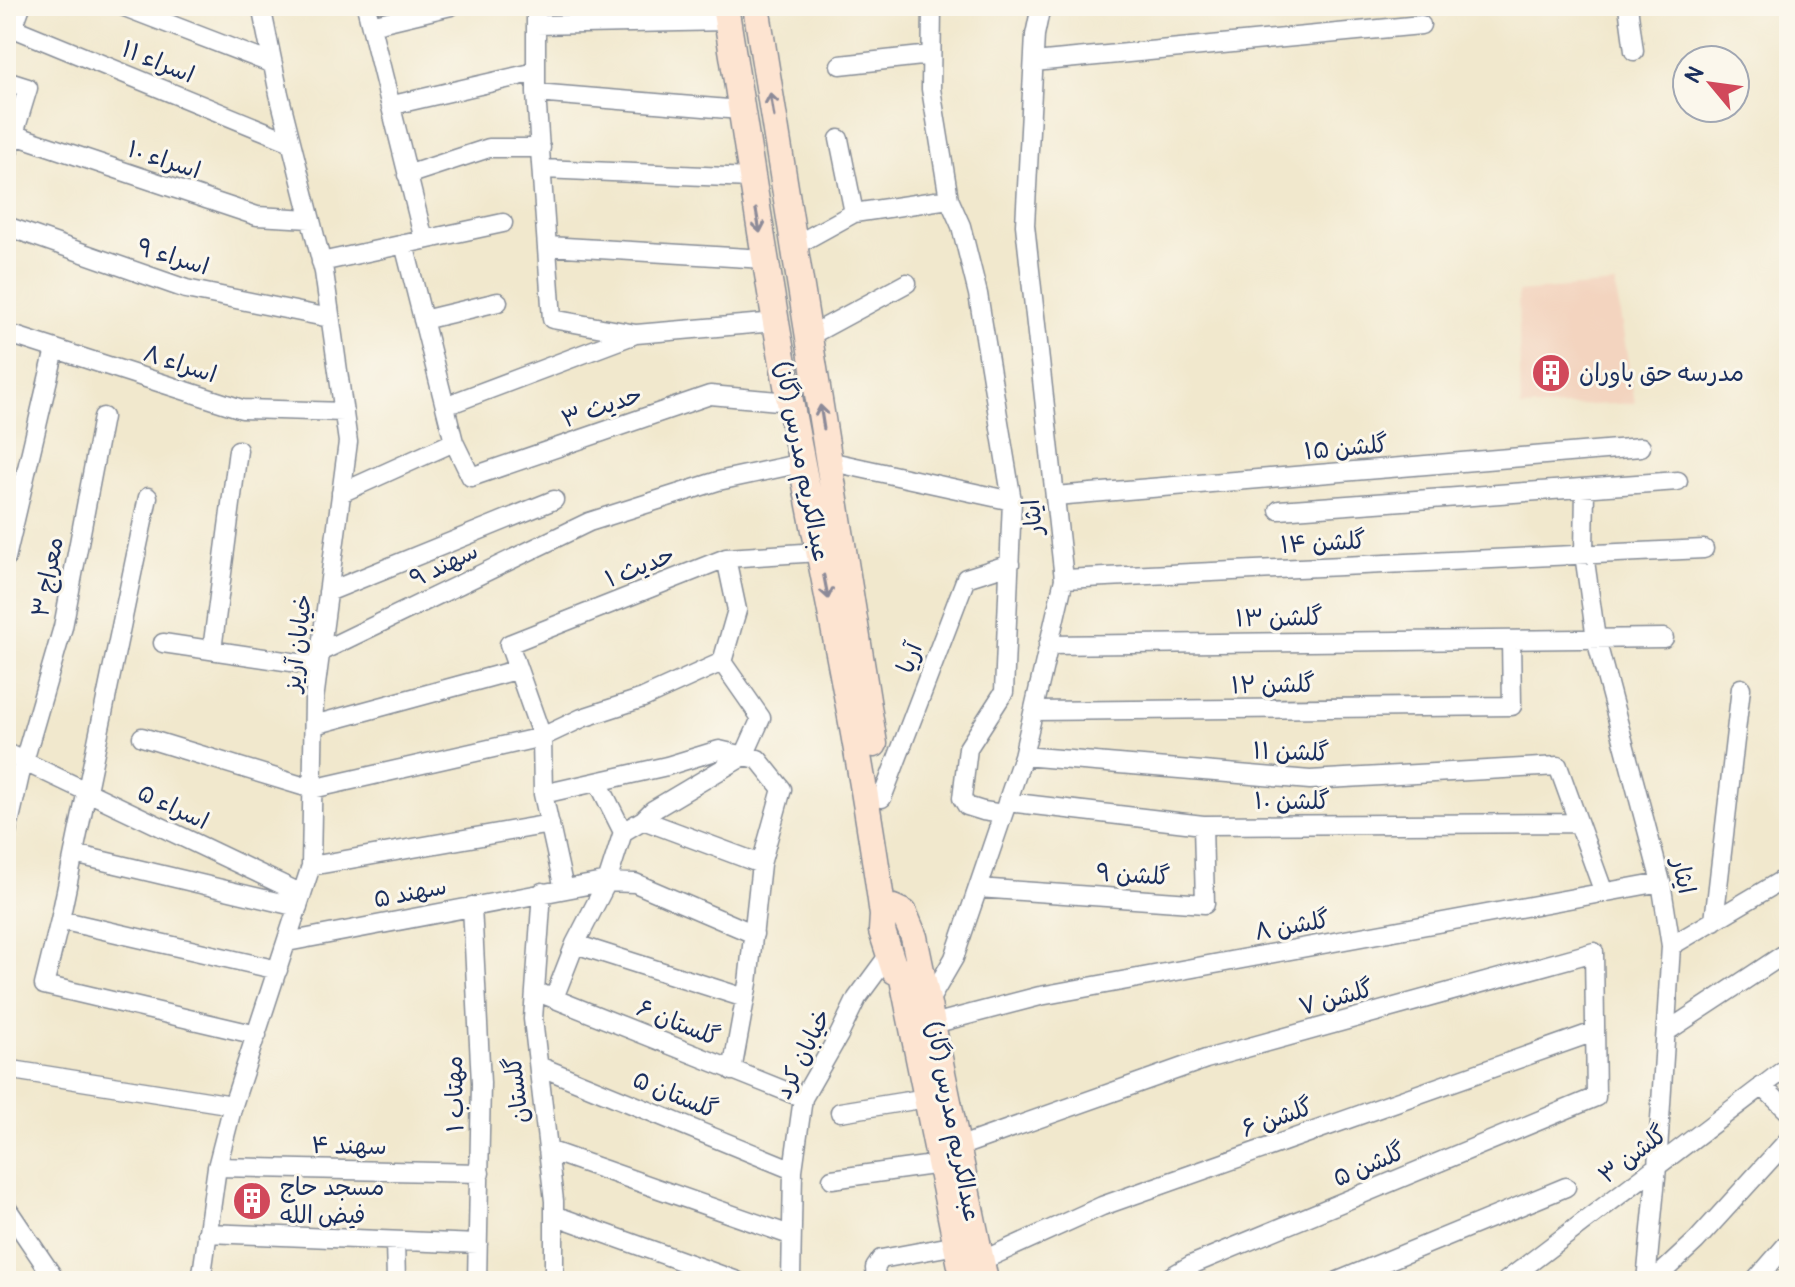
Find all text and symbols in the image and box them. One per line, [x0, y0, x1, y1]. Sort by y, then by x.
street label: اسراء ۱۱ [117, 34, 199, 90]
north arrow [1671, 44, 1751, 124]
text: N [1679, 61, 1710, 88]
one-way arrow [764, 93, 779, 119]
street label: اسراء ۱۰ [124, 135, 204, 185]
one-way arrow [752, 208, 767, 234]
street label: اسراء ۹ [134, 232, 212, 282]
street label: اسراء ۸ [140, 339, 220, 389]
building icon: مدرسه حق باوران [1530, 352, 1572, 394]
street label: عبدالکریم مدرس (گاز) [765, 358, 836, 564]
place label: مدرسه حق باوران [1579, 359, 1744, 388]
street label: حدیث ۳ [558, 380, 646, 434]
one-way arrow [813, 405, 828, 431]
street label: گلشن ۱۵ [1303, 430, 1389, 466]
street label: ایثار [1017, 498, 1049, 538]
street label: گلشن ۱۴ [1280, 526, 1366, 560]
street label: معراج ۳ [26, 534, 71, 620]
street label: سهند ۹ [405, 536, 483, 594]
street label: حدیث ۱ [601, 540, 679, 594]
one-way arrow [819, 574, 834, 599]
street label: خیابان آریز [277, 593, 318, 695]
street label: گلشن ۱۳ [1235, 603, 1323, 633]
street label: آریا [891, 638, 929, 677]
street label: گلشن ۱۲ [1231, 670, 1315, 700]
street label: گلشن ۱۱ [1252, 736, 1330, 768]
street label: اسراء ۵ [133, 778, 213, 836]
street label: گلشن ۱۰ [1254, 787, 1330, 816]
street label: ایثار [1665, 854, 1701, 897]
street label: گلشن ۹ [1095, 858, 1171, 892]
street label: سهند ۵ [371, 872, 449, 914]
street label: گلشن ۸ [1252, 905, 1332, 947]
street label: گلشن ۷ [1296, 974, 1376, 1022]
street label: گلستان ۶ [632, 993, 724, 1053]
street label: خیابان کرد [769, 1004, 837, 1104]
street label: عبدالکریم مدرس (گاز) [916, 1018, 987, 1224]
street label: مهتاب ۱ [440, 1055, 470, 1133]
street label: گلستان [499, 1055, 535, 1125]
street label: گلستان ۵ [628, 1065, 722, 1125]
street label: گلشن ۶ [1238, 1092, 1316, 1144]
street label: گلشن ۳ [1593, 1120, 1673, 1190]
street label: سهند ۴ [311, 1131, 387, 1161]
street label: گلشن ۵ [1329, 1137, 1409, 1193]
place label: مسجد حاج فیض الله [280, 1173, 385, 1230]
building icon: مسجد حاج فیض الله [231, 1180, 273, 1222]

